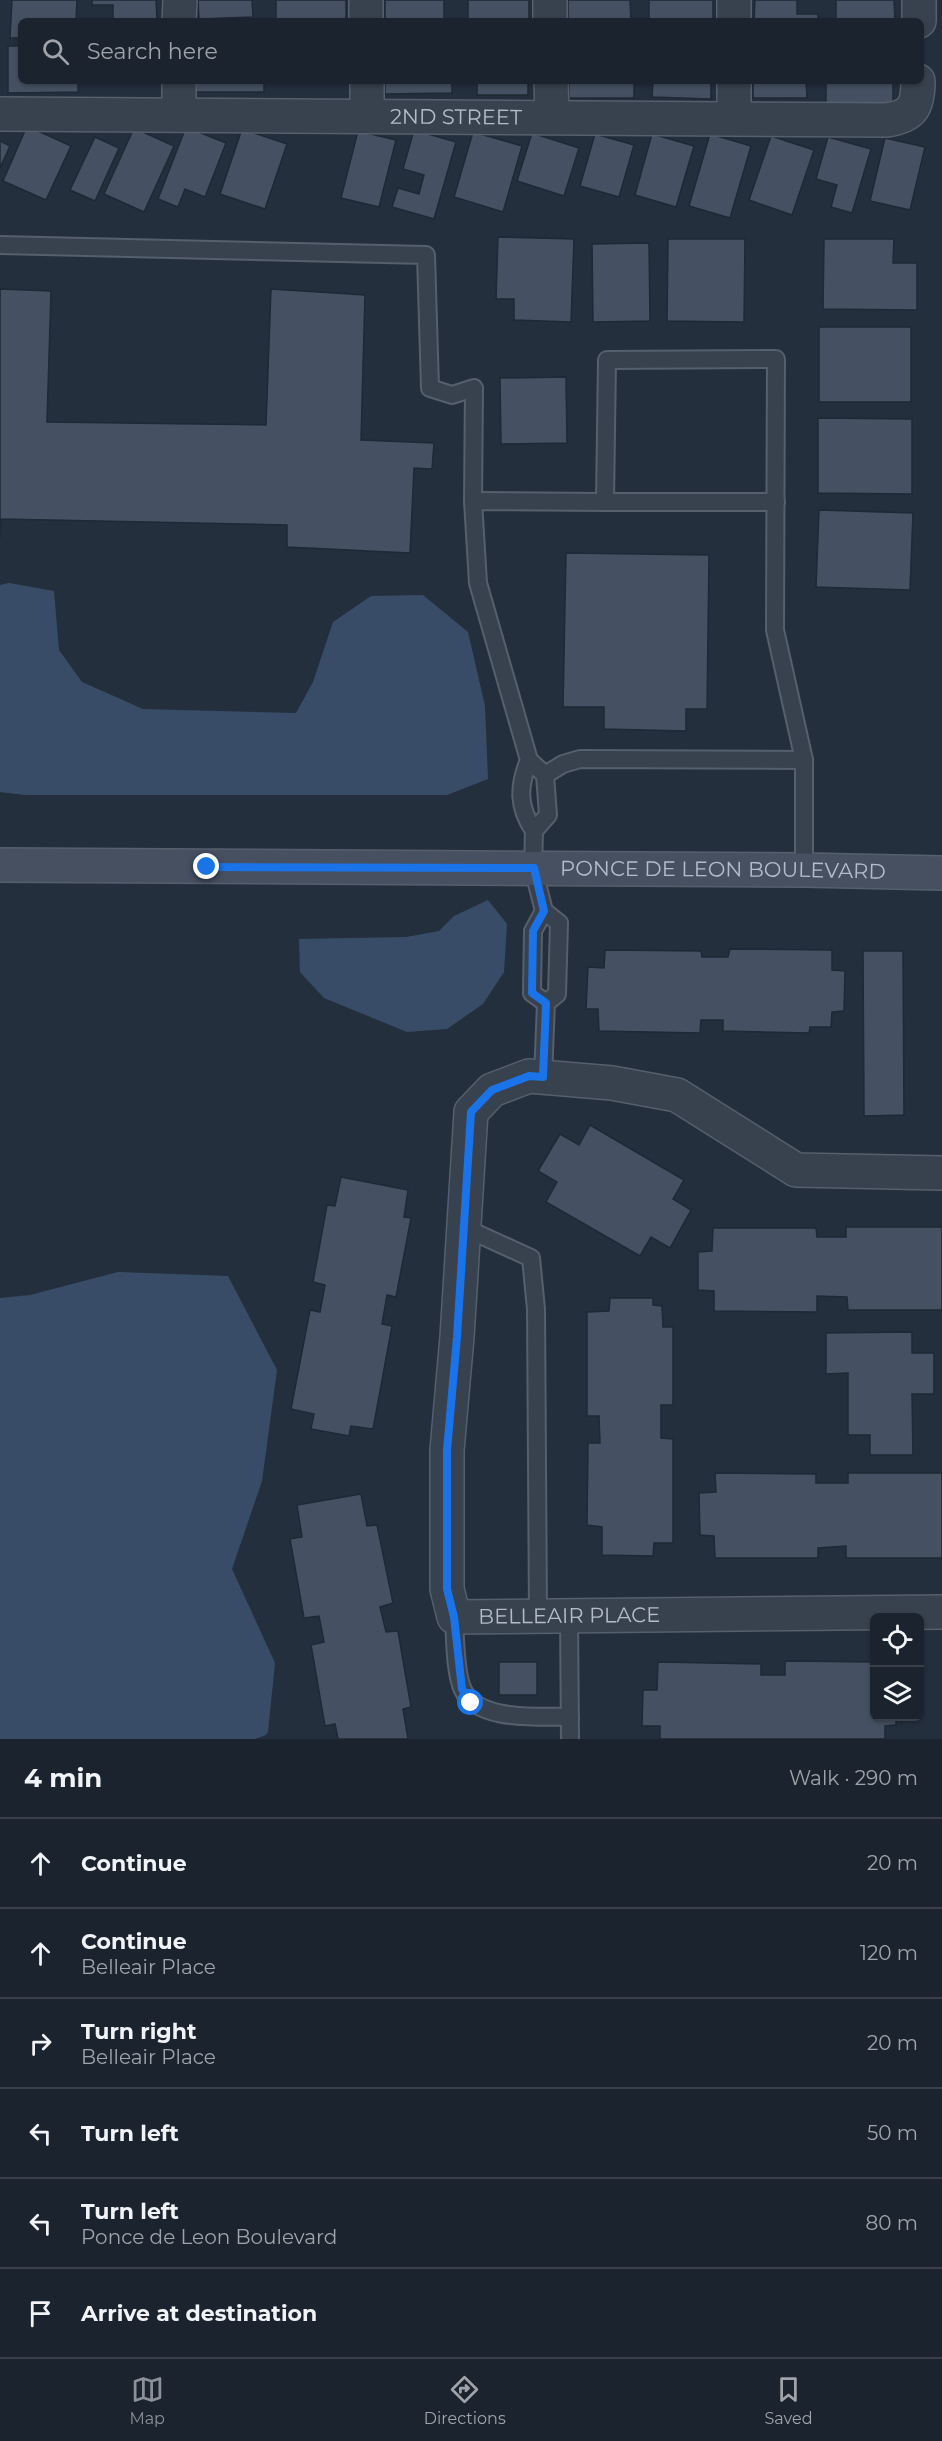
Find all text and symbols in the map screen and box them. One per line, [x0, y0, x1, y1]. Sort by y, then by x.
search box [18, 18, 924, 84]
icon: search [39, 35, 72, 68]
text: Search here [87, 38, 218, 65]
street label: 2ND STREET [390, 104, 522, 130]
route end [193, 853, 219, 879]
street label: PONCE DE LEON BOULEVARD [560, 855, 886, 884]
street label: BELLEAIR PLACE [478, 1602, 660, 1629]
map controls [870, 1613, 924, 1721]
button: locate [870, 1613, 924, 1667]
button: layers [870, 1667, 924, 1721]
route start [457, 1689, 483, 1715]
text: 4 min [24, 1762, 102, 1794]
text: Walk · 290 m [789, 1766, 918, 1790]
icon: ahead [24, 1847, 57, 1880]
text: Continue [81, 1850, 187, 1877]
text: 20 m [867, 1851, 918, 1875]
text: Continue [81, 1928, 187, 1955]
icon: ahead [24, 1937, 57, 1970]
text: 120 m [860, 1941, 918, 1965]
text: Belleair Place [81, 1955, 216, 1979]
text: Turn right [81, 2018, 196, 2045]
icon: right [24, 2027, 57, 2060]
text: 20 m [867, 2031, 918, 2055]
text: Belleair Place [81, 2045, 216, 2069]
icon: left [24, 2117, 57, 2150]
text: Turn left [81, 2120, 179, 2147]
text: 50 m [867, 2121, 918, 2145]
text: Turn left [81, 2198, 179, 2225]
icon: left [24, 2207, 57, 2240]
text: 80 m [866, 2211, 918, 2235]
text: Ponce de Leon Boulevard [81, 2225, 337, 2249]
icon: arrive [24, 2297, 57, 2330]
text: Arrive at destination [81, 2300, 317, 2327]
tab: Map [129, 2373, 165, 2428]
tab: Directions [424, 2373, 506, 2428]
tab: Saved [765, 2373, 813, 2428]

